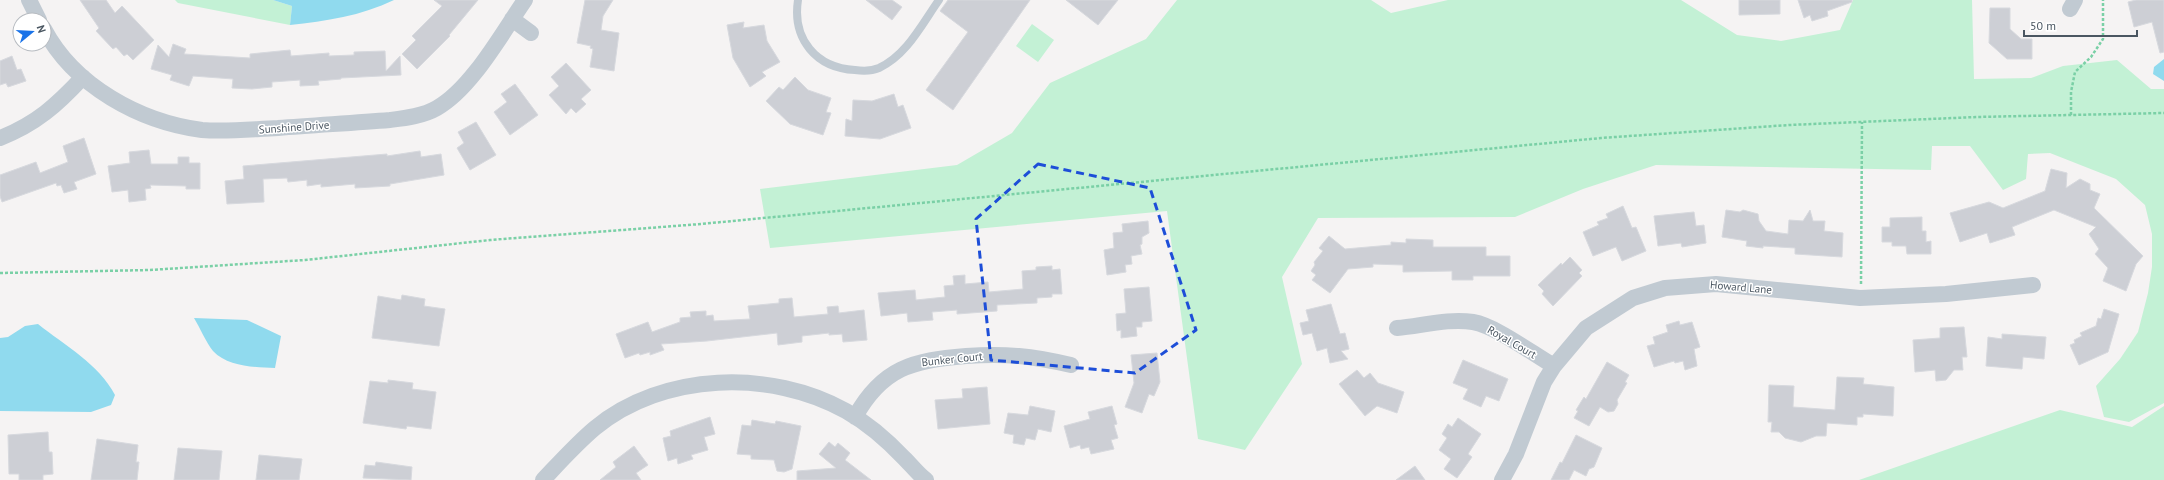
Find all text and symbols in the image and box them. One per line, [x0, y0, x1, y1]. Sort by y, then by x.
north arrow [12, 12, 52, 52]
scale bar [2024, 12, 2137, 38]
text: 50 m [2030, 18, 2056, 33]
text: N [34, 23, 49, 35]
street label: Sunshine Drive [258, 118, 330, 136]
street label: Howard Lane [1710, 277, 1773, 297]
street label: Royal Court [1485, 322, 1539, 362]
street label: Bunker Court [921, 349, 983, 369]

